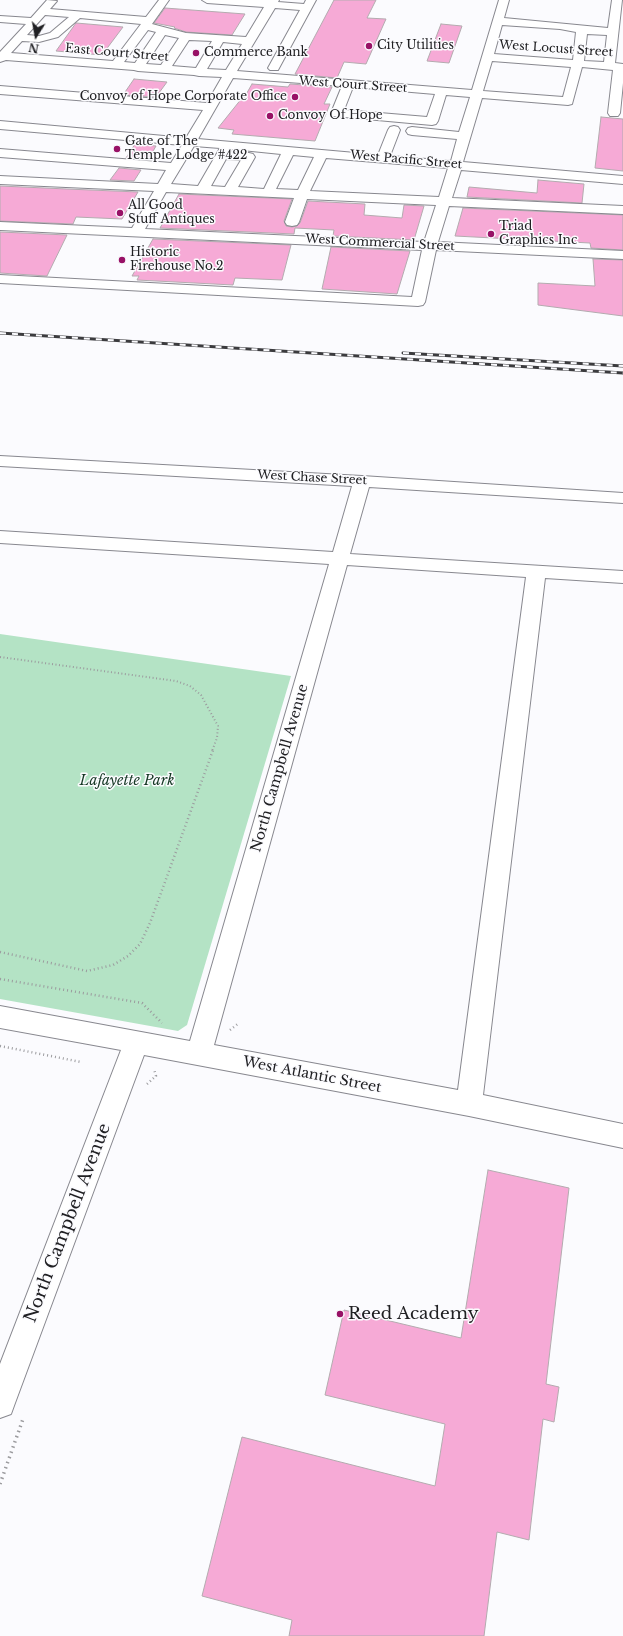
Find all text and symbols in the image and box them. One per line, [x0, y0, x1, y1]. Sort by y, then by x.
north arrow [16, 16, 56, 56]
street label: West Locust Street [499, 38, 613, 60]
place label: City Utilities [377, 39, 454, 53]
text: N [27, 40, 40, 56]
street label: East Court Street [65, 41, 169, 65]
marker: City Utilities [364, 41, 374, 51]
place label: Commerce Bank [204, 46, 308, 60]
marker: Commerce Bank [191, 48, 201, 58]
street label: West Court Street [298, 74, 408, 96]
place label: Convoy of Hope Corporate Office [80, 90, 287, 104]
marker: Convoy of Hope Corporate Office [290, 92, 300, 102]
place label: Convoy Of Hope [278, 109, 383, 123]
marker: Convoy Of Hope [265, 111, 275, 121]
place label: Gate of The Temple Lodge #422 [125, 135, 247, 163]
marker: Gate of The Temple Lodge #422 [112, 144, 122, 154]
street label: West Pacific Street [349, 148, 463, 172]
place label: All Good Stuff Antiques [128, 199, 215, 227]
marker: All Good Stuff Antiques [115, 208, 125, 218]
place label: Triad Graphics Inc [499, 220, 577, 248]
marker: Triad Graphics Inc [486, 229, 496, 239]
street label: West Commercial Street [305, 232, 455, 254]
place label: Historic Firehouse No.2 [130, 246, 223, 274]
marker: Historic Firehouse No.2 [117, 255, 127, 265]
street label: West Chase Street [257, 468, 367, 488]
street label: North Campbell Avenue [248, 682, 312, 854]
park label: Lafayette Park [80, 773, 174, 789]
street label: West Atlantic Street [241, 1053, 383, 1097]
street label: North Campbell Avenue [21, 1121, 115, 1325]
place label: Reed Academy [348, 1304, 478, 1324]
marker: Reed Academy [335, 1309, 345, 1319]

